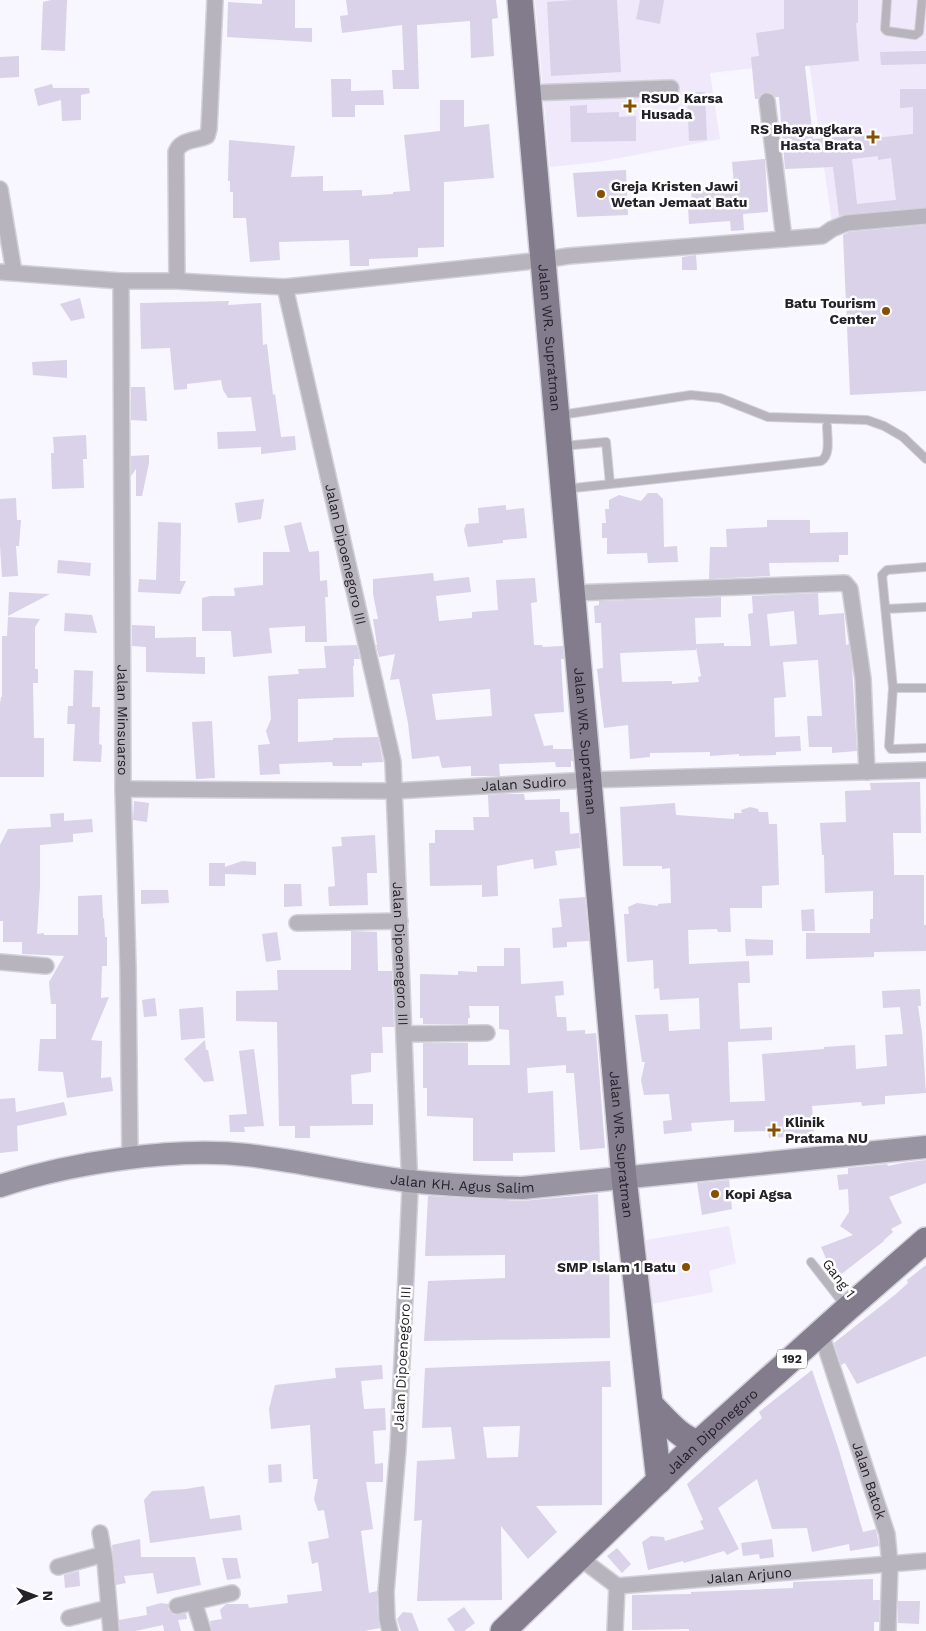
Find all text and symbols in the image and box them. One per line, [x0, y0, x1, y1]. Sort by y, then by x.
place label: RSUD Karsa Husada [641, 90, 724, 122]
marker: RSUD Karsa Husada [623, 99, 637, 113]
place label: RS Bhayangkara Hasta Brata [750, 121, 863, 153]
marker: RS Bhayangkara Hasta Brata [866, 130, 880, 144]
place label: Greja Kristen Jawi Wetan Jemaat Batu [611, 178, 747, 210]
marker: Greja Kristen Jawi Wetan Jemaat Batu [595, 188, 607, 200]
street label: Jalan WR. Supratman [535, 263, 564, 412]
place label: Batu Tourism Center [784, 295, 876, 327]
marker: Batu Tourism Center [880, 305, 892, 317]
street label: Jalan Dipoenegoro III [322, 482, 370, 626]
street label: Jalan Minsuarso [115, 665, 131, 775]
street label: Jalan WR. Supratman [571, 667, 600, 815]
street label: Jalan Sudiro [481, 773, 567, 794]
street label: Jalan Dipoenegoro III [390, 881, 411, 1026]
street label: Jalan WR. Supratman [607, 1070, 637, 1219]
place label: Klinik Pratama NU [785, 1114, 868, 1146]
marker: Klinik Pratama NU [767, 1123, 781, 1137]
street label: Jalan KH. Agus Salim [389, 1171, 535, 1196]
place label: Kopi Agsa [725, 1186, 793, 1202]
marker: Kopi Agsa [709, 1188, 721, 1200]
street label: Gang 1 [819, 1256, 859, 1300]
place label: SMP Islam 1 Batu [557, 1259, 676, 1275]
marker: SMP Islam 1 Batu [680, 1261, 692, 1273]
street label: Jalan Dipoenegoro III [390, 1286, 414, 1430]
road number: 192 [777, 1350, 807, 1368]
street label: Jalan Diponegoro [663, 1385, 761, 1477]
street label: Jalan Batok [849, 1440, 890, 1521]
street label: Jalan Arjuno [706, 1564, 792, 1587]
north arrow [10, 1571, 60, 1621]
text: N [40, 1590, 56, 1601]

